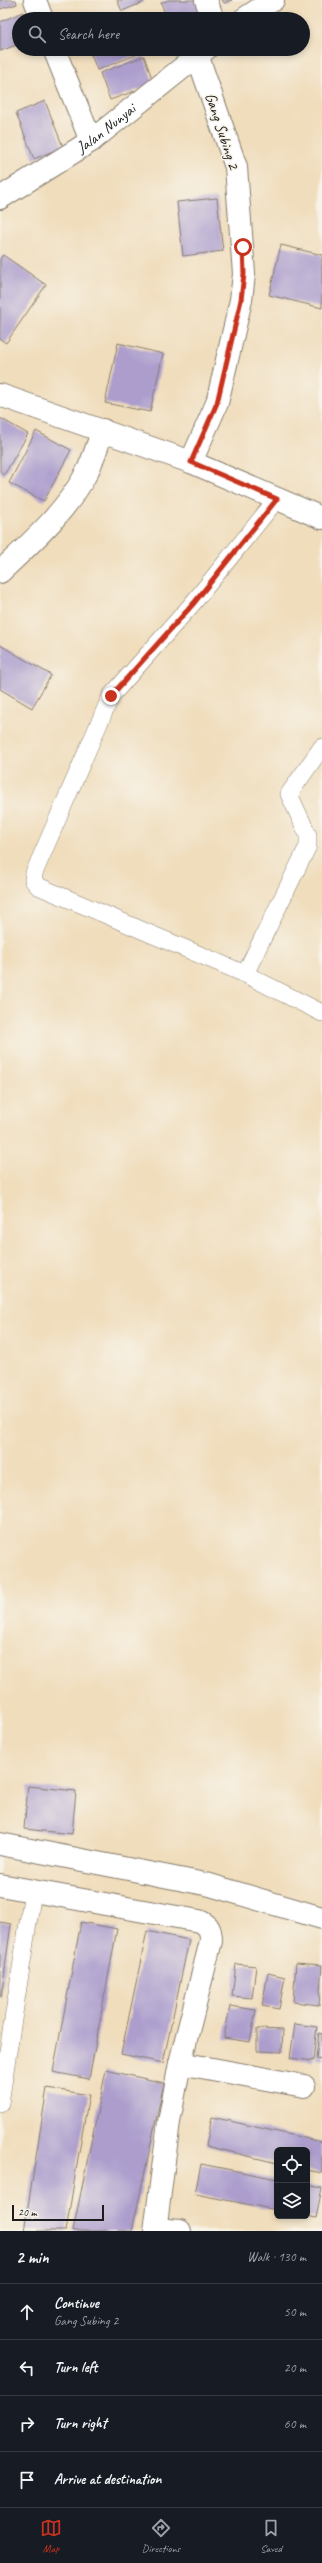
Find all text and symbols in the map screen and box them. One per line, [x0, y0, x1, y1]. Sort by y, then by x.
search box [12, 12, 310, 56]
icon: search [26, 23, 48, 45]
text: Search here [58, 25, 119, 44]
street label: Gang Subing 2 [200, 90, 244, 173]
street label: Jalan Nunyai [72, 98, 141, 158]
route start [234, 238, 252, 256]
route end [102, 687, 120, 705]
map controls [274, 2147, 310, 2219]
button: locate [274, 2147, 310, 2183]
button: layers [274, 2183, 310, 2219]
scale bar [12, 2203, 104, 2222]
text: 20 m [18, 2205, 37, 2219]
text: 2 min [16, 2247, 49, 2268]
text: Walk · 130 m [247, 2249, 306, 2265]
text: Continue [54, 2294, 99, 2313]
icon: ahead [16, 2301, 38, 2323]
text: 50 m [284, 2304, 306, 2320]
text: Gang Subing 2 [54, 2313, 118, 2329]
icon: left [16, 2357, 38, 2379]
text: Turn left [54, 2358, 97, 2377]
text: 20 m [284, 2360, 306, 2376]
icon: right [16, 2413, 38, 2435]
text: Turn right [54, 2414, 107, 2433]
text: 60 m [284, 2416, 306, 2432]
icon: arrive [16, 2469, 38, 2491]
text: Arrive at destination [54, 2470, 161, 2489]
tab: Map [40, 2517, 62, 2555]
tab: Directions [142, 2517, 180, 2555]
tab: Saved [260, 2517, 282, 2555]

